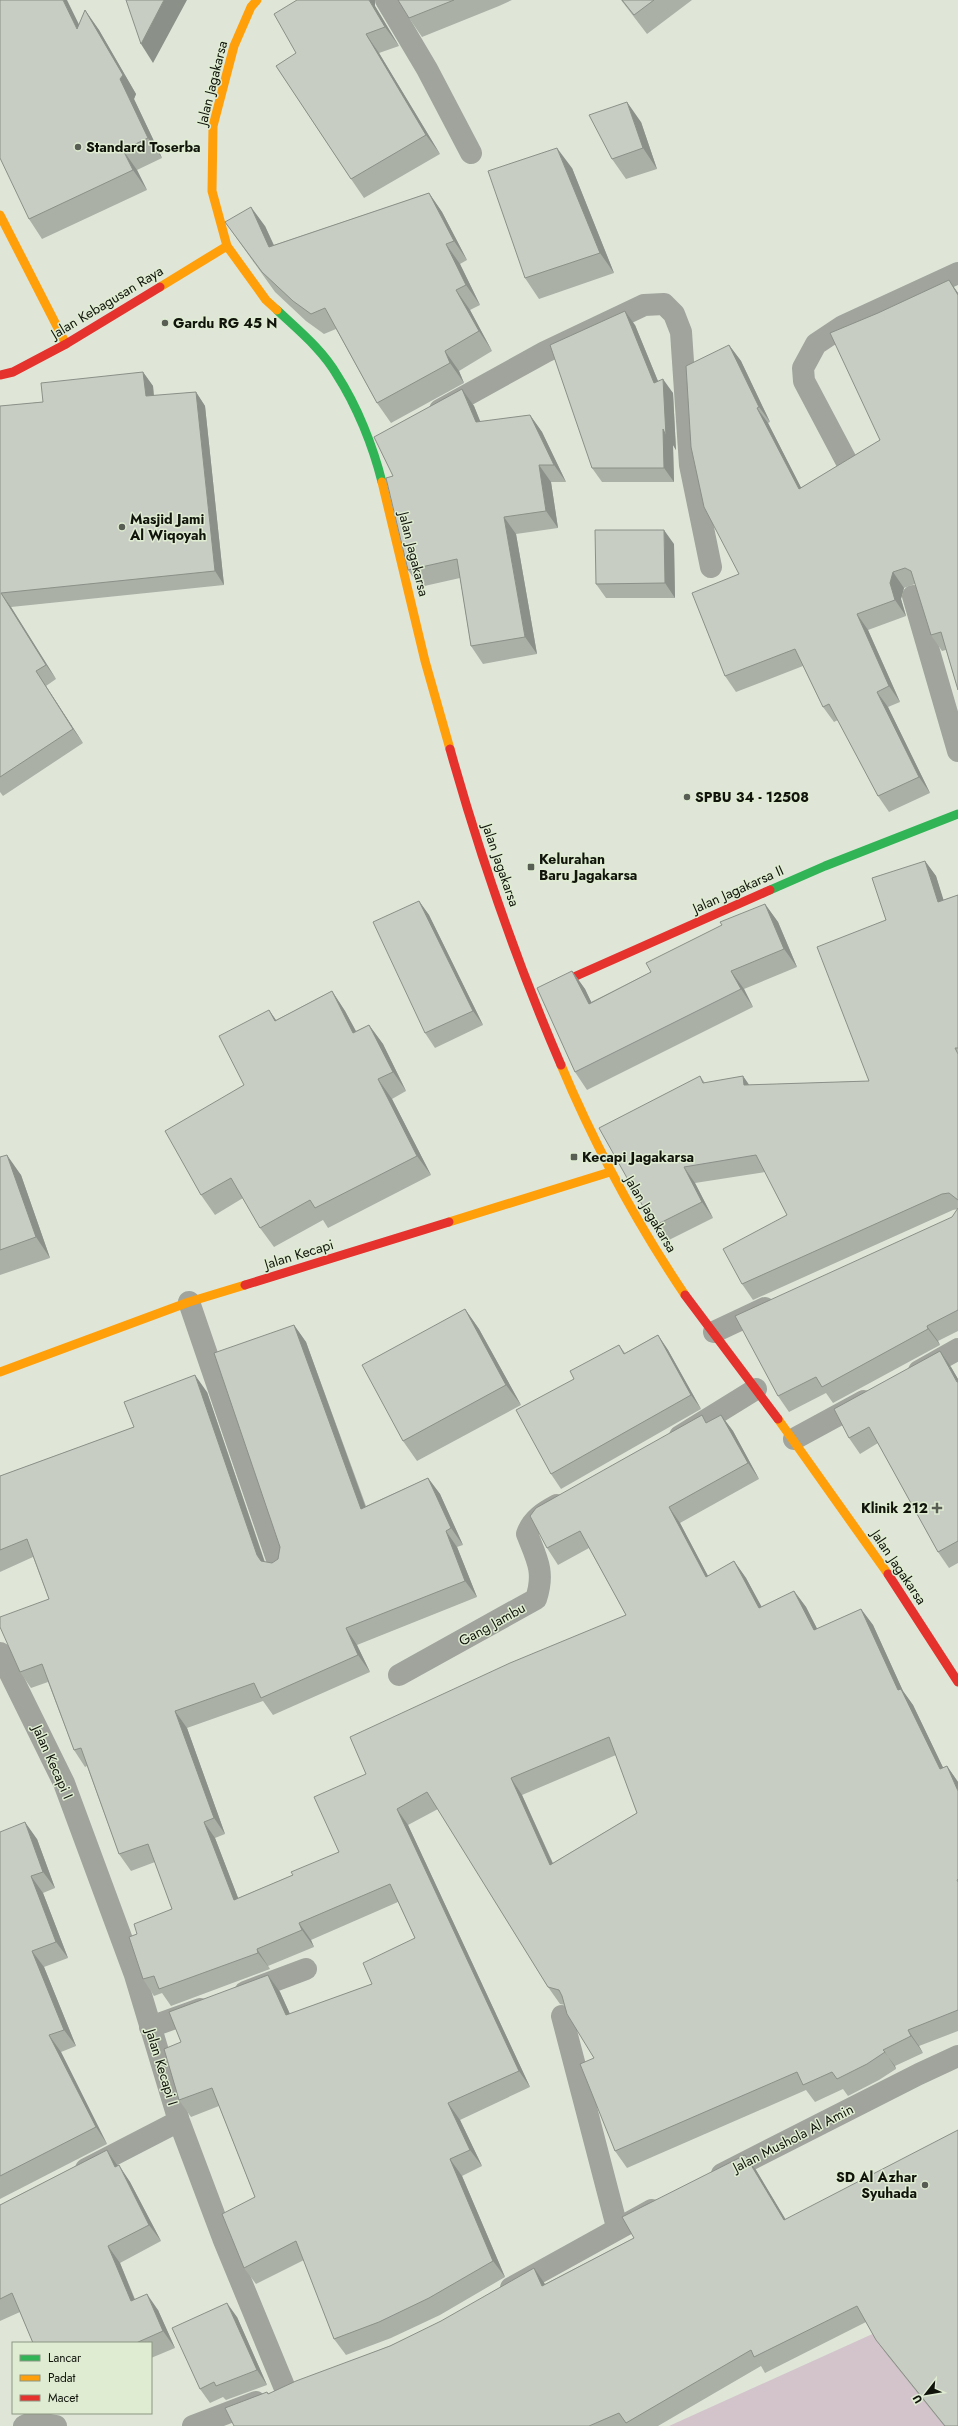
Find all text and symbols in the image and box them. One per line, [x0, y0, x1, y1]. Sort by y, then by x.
street label: Jalan Jagakarsa [191, 39, 232, 129]
place label: Standard Toserba [86, 137, 201, 157]
marker: Standard Toserba [73, 142, 83, 152]
street label: Jalan Kebagusan Raya [45, 261, 167, 344]
place label: Gardu RG 45 N [173, 313, 277, 333]
marker: Gardu RG 45 N [160, 318, 170, 328]
street label: Jalan Jagakarsa [393, 508, 434, 598]
place label: Masjid Jami Al Wiqoyah [129, 509, 207, 545]
marker: Masjid Jami Al Wiqoyah [117, 522, 127, 532]
place label: SPBU 34 - 12508 [695, 787, 809, 807]
marker: SPBU 34 - 12508 [682, 792, 692, 802]
street label: Jalan Jagakarsa [477, 819, 525, 909]
place label: Kelurahan Baru Jagakarsa [539, 849, 637, 885]
street label: Jalan Jagakarsa II [688, 860, 787, 919]
marker: Kelurahan Baru Jagakarsa [526, 862, 536, 872]
place label: Kecapi Jagakarsa [582, 1147, 694, 1167]
marker: Kecapi Jagakarsa [569, 1152, 579, 1162]
street label: Jalan Jagakarsa [619, 1170, 682, 1256]
street label: Jalan Kecapi [260, 1234, 336, 1275]
place label: Klinik 212 [861, 1498, 928, 1518]
marker: Klinik 212 [931, 1502, 943, 1514]
street label: Jalan Jagakarsa [865, 1524, 931, 1608]
street label: Gang Jambu [455, 1597, 529, 1651]
street label: Jalan Kecapi I [27, 1720, 78, 1802]
street label: Jalan Kecapi I [140, 2024, 183, 2108]
street label: Jalan Mushola Al Amin [727, 2099, 857, 2178]
place label: SD Al Azhar Syuhada [836, 2167, 917, 2203]
marker: SD Al Azhar Syuhada [920, 2180, 930, 2190]
legend [12, 2342, 152, 2414]
text: Lancar [48, 2349, 82, 2367]
text: Padat [48, 2369, 76, 2387]
north arrow [906, 2374, 946, 2414]
text: Macet [48, 2389, 78, 2407]
text: U [909, 2392, 926, 2407]

